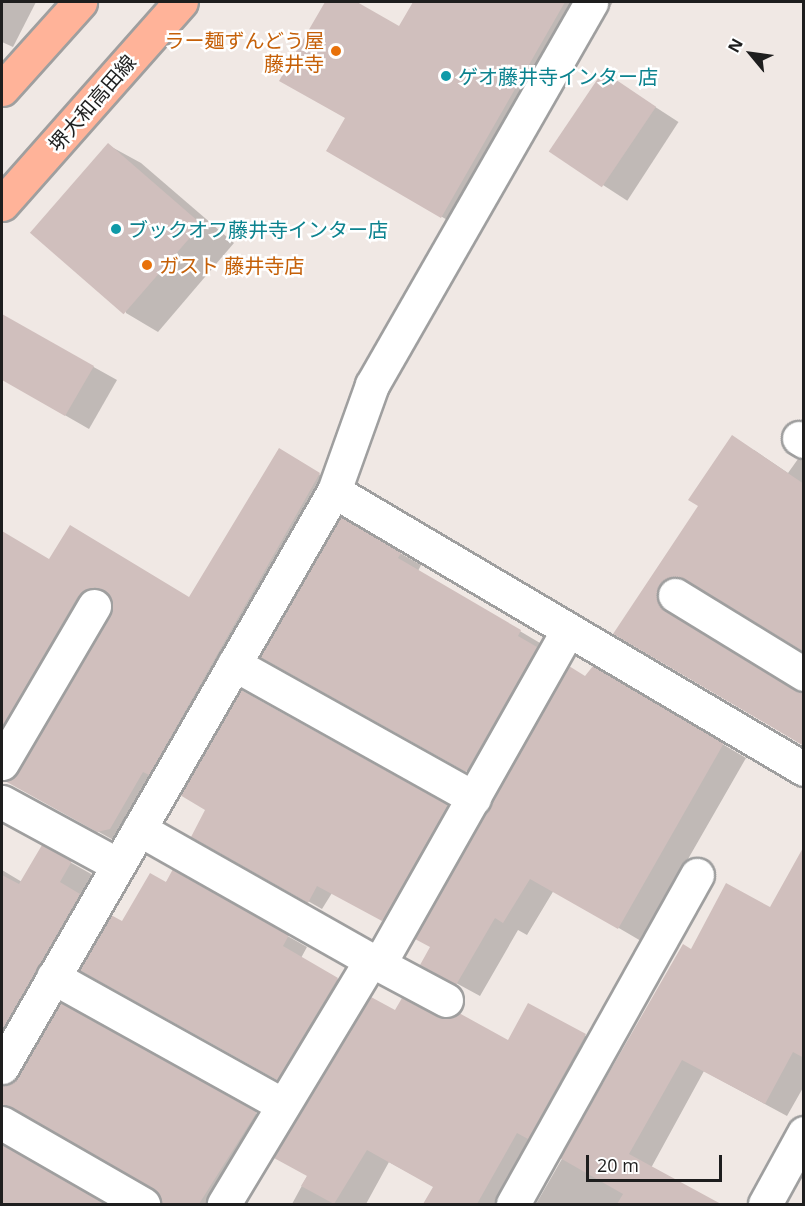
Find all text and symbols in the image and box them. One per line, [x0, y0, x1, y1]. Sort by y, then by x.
north arrow [721, 24, 781, 84]
place label: ラー麺ずんどう屋 藤井寺 [164, 28, 324, 75]
text: N [722, 34, 748, 56]
marker: ラー麺ずんどう屋 藤井寺 [329, 44, 343, 58]
street label: 堺大和高田線 [44, 50, 140, 156]
place label: ゲオ藤井寺インター店 [458, 64, 658, 88]
marker: ゲオ藤井寺インター店 [439, 69, 453, 83]
place label: ブックオフ藤井寺インター店 [128, 217, 388, 241]
marker: ブックオフ藤井寺インター店 [109, 222, 123, 236]
place label: ガスト 藤井寺店 [159, 253, 304, 277]
marker: ガスト 藤井寺店 [140, 258, 154, 272]
scale bar [589, 1143, 726, 1181]
text: 20 m [597, 1153, 639, 1177]

